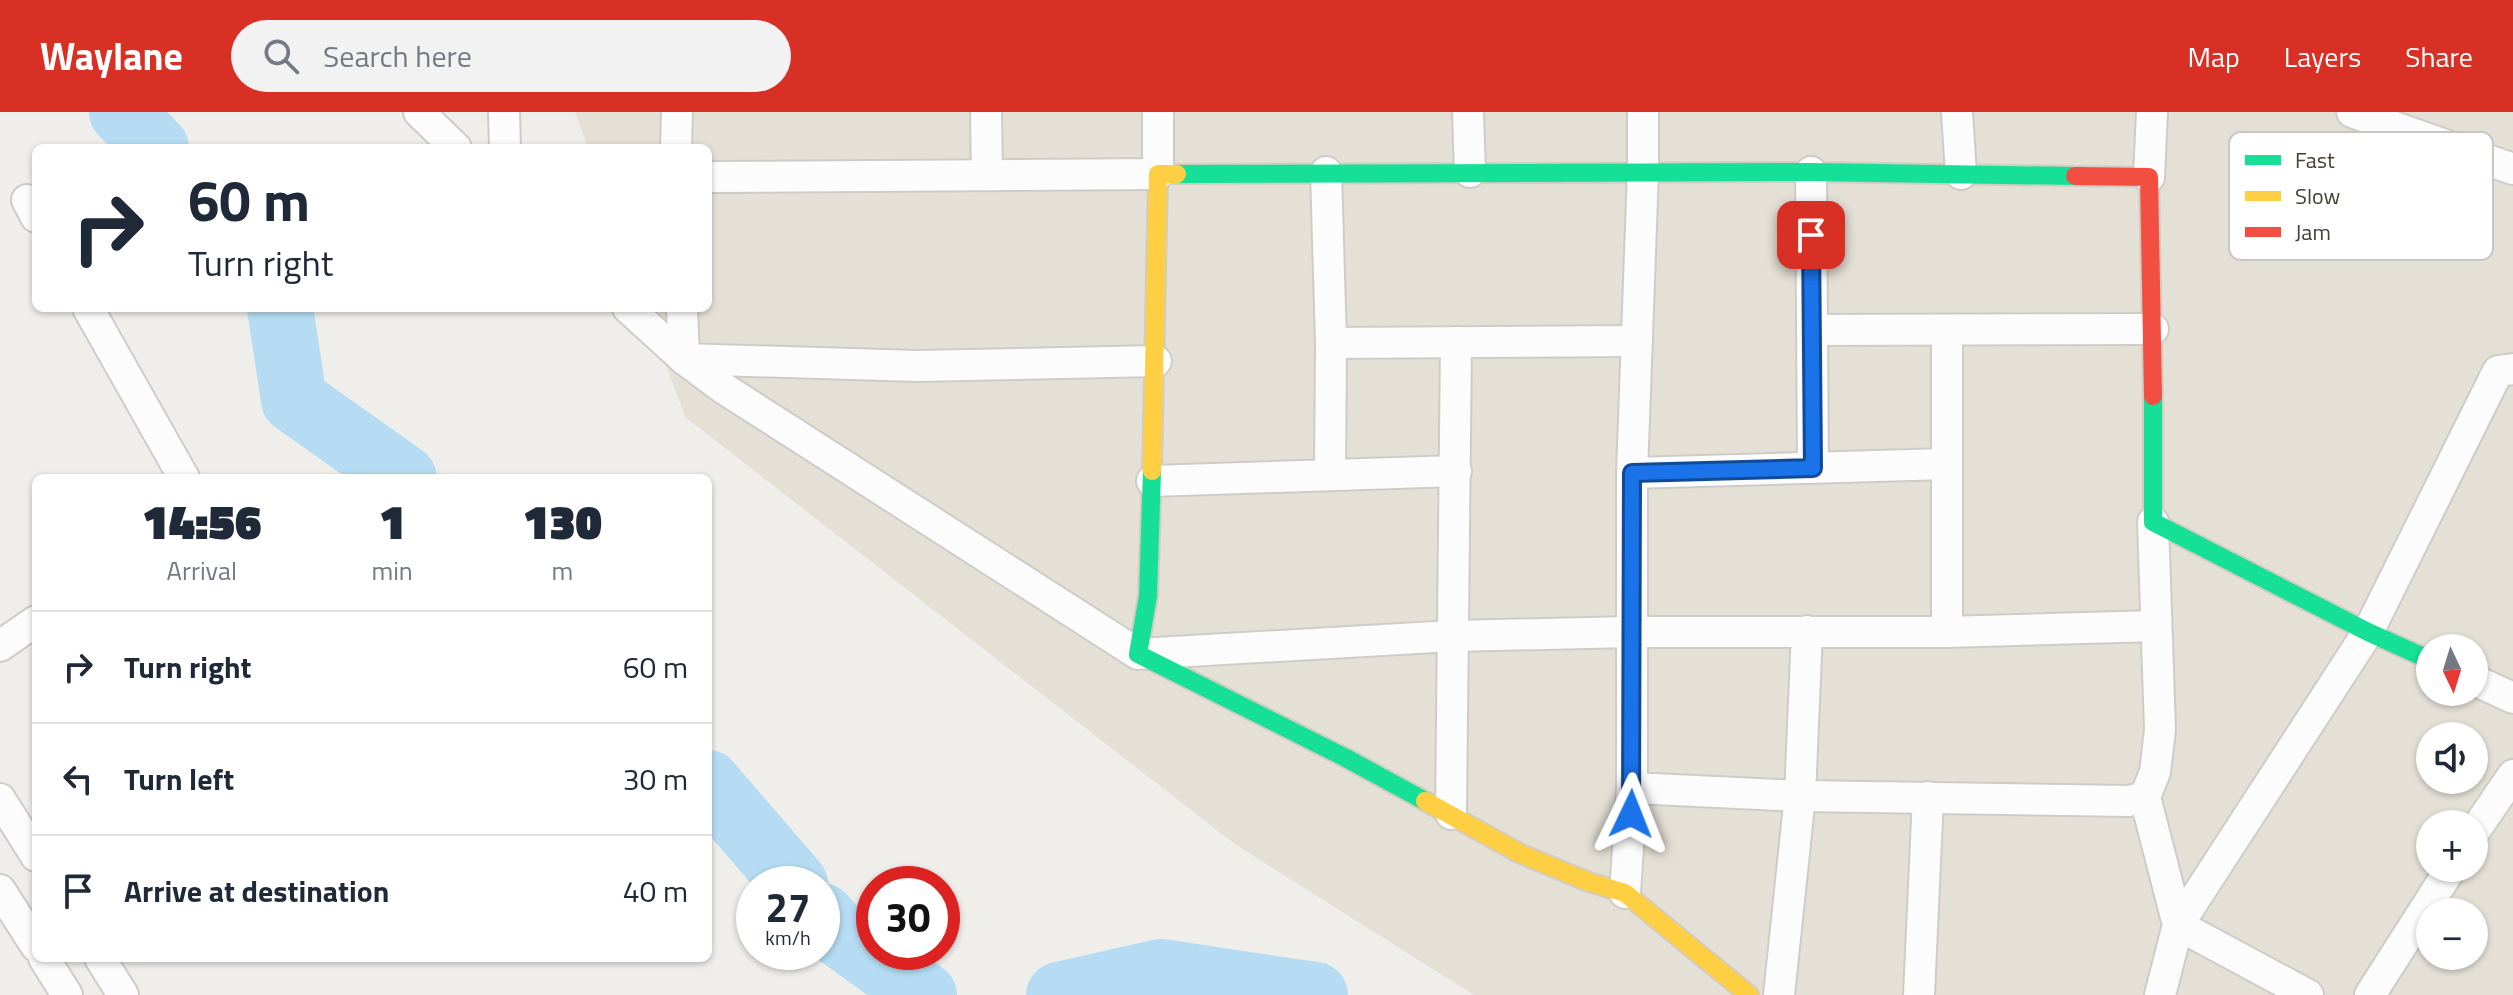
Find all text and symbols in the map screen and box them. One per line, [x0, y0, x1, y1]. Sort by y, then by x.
search box [231, 20, 791, 92]
text: Waylane [40, 27, 183, 85]
text: Search here [323, 33, 472, 79]
icon: search [259, 34, 303, 78]
text: Map [2187, 35, 2240, 78]
text: Layers [2284, 35, 2361, 78]
text: Share [2405, 35, 2473, 78]
legend [2229, 132, 2493, 260]
text: Fast [2295, 143, 2335, 177]
text: 60 m [188, 158, 310, 243]
icon: right [56, 176, 160, 280]
text: Slow [2295, 179, 2341, 213]
pin [1777, 201, 1845, 269]
icon: arrive [1789, 213, 1833, 257]
text: Jam [2295, 215, 2331, 249]
text: Turn right [188, 235, 333, 290]
text: 14:56 [142, 485, 261, 558]
text: 1 [379, 485, 405, 558]
text: 130 [523, 485, 602, 558]
text: Arrival [166, 551, 237, 590]
text: min [371, 551, 413, 590]
text: m [552, 551, 573, 590]
north arrow [2416, 634, 2488, 706]
map controls [2416, 634, 2488, 970]
text: Turn right [124, 644, 252, 690]
text: 60 m [623, 644, 688, 690]
icon: right [56, 645, 100, 689]
button: sound [2416, 722, 2488, 794]
text: Turn left [124, 756, 234, 802]
text: 30 m [623, 756, 688, 802]
icon: left [56, 757, 100, 801]
position arrow [1589, 772, 1673, 856]
button: + [2416, 810, 2488, 882]
speed limit sign: 30 [856, 866, 960, 970]
text: Arrive at destination [124, 868, 389, 914]
text: 40 m [623, 868, 688, 914]
icon: arrive [56, 869, 100, 913]
text: 27 [766, 877, 810, 938]
button: − [2416, 898, 2488, 970]
text: km/h [765, 922, 811, 953]

